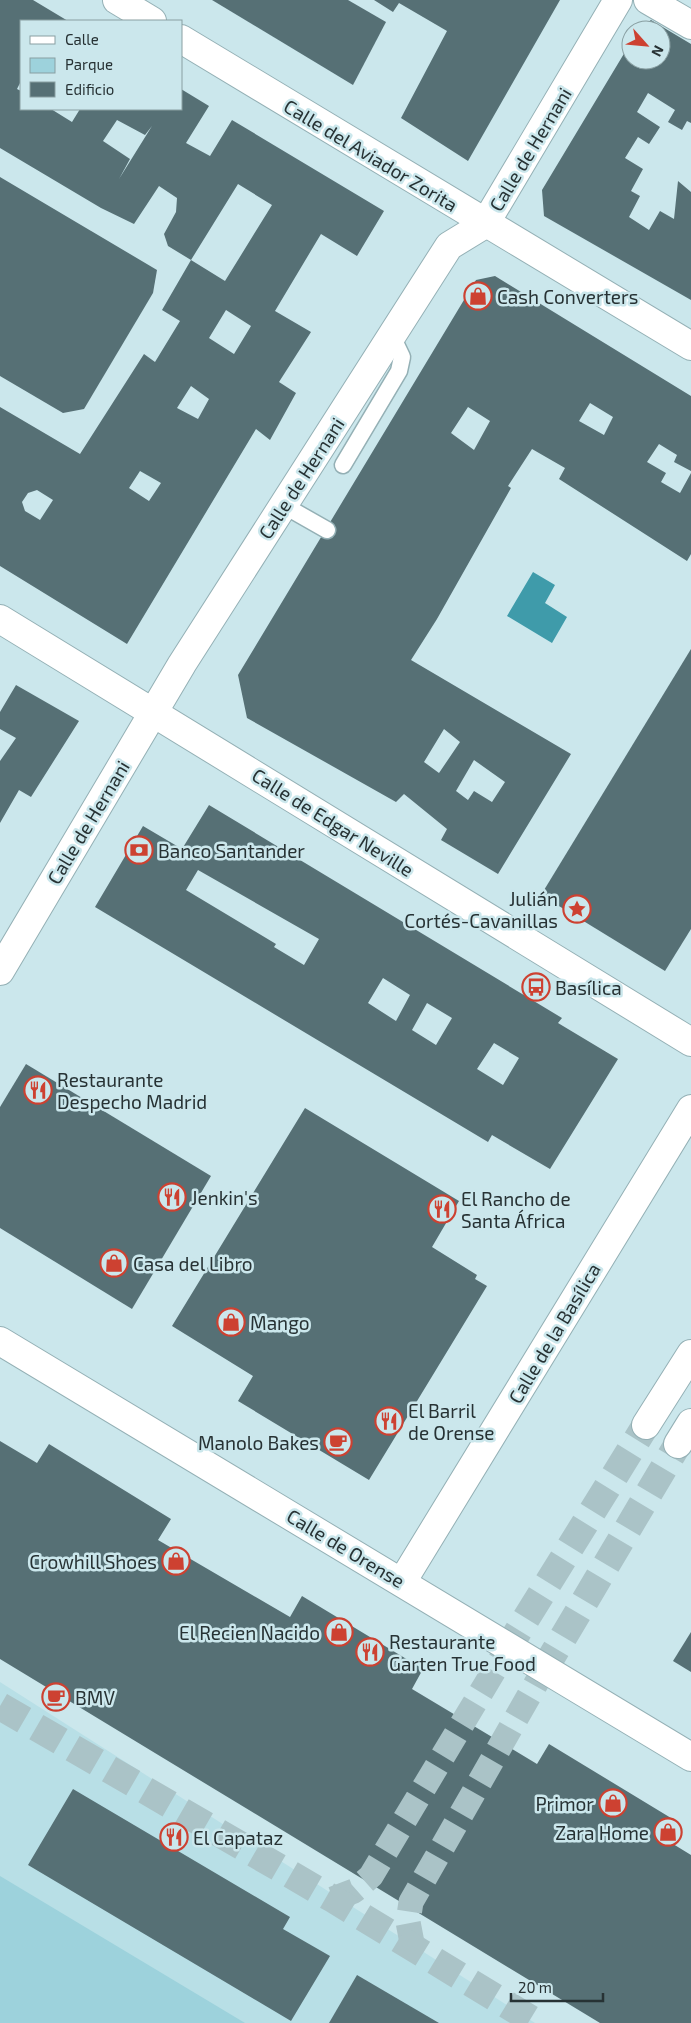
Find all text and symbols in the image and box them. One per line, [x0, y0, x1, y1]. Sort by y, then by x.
legend [20, 20, 182, 110]
north arrow [621, 20, 671, 70]
text: Calle [65, 30, 99, 48]
text: N [648, 43, 668, 59]
text: Parque [65, 55, 113, 73]
text: Edificio [65, 80, 114, 98]
street label: Calle de Hernani [484, 83, 576, 215]
street label: Calle del Aviador Zorita [280, 94, 462, 216]
shop icon: Cash Converters [463, 281, 493, 311]
place label: Cash Converters [497, 285, 638, 308]
street label: Calle de Hernani [253, 413, 349, 543]
street label: Calle de Hernani [42, 756, 134, 888]
street label: Calle de Edgar Neville [248, 763, 418, 881]
bank icon: Banco Santander [124, 835, 154, 865]
place label: Banco Santander [158, 839, 305, 862]
place label: Julián Cortés-Cavanillas [404, 887, 558, 932]
place icon: Julián Cortés-Cavanillas [562, 894, 592, 924]
bus stop icon: Basílica [521, 972, 551, 1002]
place label: Basílica [555, 976, 622, 999]
place label: Restaurante Despecho Madrid [57, 1068, 207, 1113]
restaurant icon: Restaurante Despecho Madrid [23, 1075, 53, 1105]
restaurant icon: Jenkin's [157, 1182, 187, 1212]
place label: Jenkin's [191, 1186, 258, 1209]
place label: El Rancho de Santa África [461, 1187, 571, 1232]
restaurant icon: El Rancho de Santa África [427, 1194, 457, 1224]
shop icon: Casa del Libro [99, 1248, 129, 1278]
place label: Casa del Libro [133, 1252, 253, 1275]
street label: Calle de la Basílica [503, 1259, 605, 1407]
shop icon: Mango [216, 1307, 246, 1337]
place label: Mango [250, 1311, 309, 1334]
place label: El Barril de Orense [408, 1399, 495, 1444]
restaurant icon: El Barril de Orense [374, 1406, 404, 1436]
cafe icon: Manolo Bakes [323, 1427, 353, 1457]
place label: Manolo Bakes [198, 1431, 319, 1454]
street label: Calle de Orense [283, 1504, 409, 1592]
shop icon: Crowhill Shoes [161, 1546, 191, 1576]
place label: Crowhill Shoes [29, 1550, 157, 1573]
shop icon: El Recien Nacido [324, 1617, 354, 1647]
place label: El Recien Nacido [179, 1621, 320, 1644]
place label: Restaurante Garten True Food [389, 1630, 536, 1675]
restaurant icon: Restaurante Garten True Food [355, 1637, 385, 1667]
cafe icon: BMV [41, 1682, 71, 1712]
place label: BMV [75, 1686, 115, 1709]
shop icon: Primor [598, 1788, 628, 1818]
place label: Primor [535, 1792, 594, 1815]
shop icon: Zara Home [653, 1817, 683, 1847]
place label: Zara Home [555, 1821, 649, 1844]
restaurant icon: El Capataz [159, 1822, 189, 1852]
place label: El Capataz [193, 1826, 283, 1849]
scale bar [511, 1970, 604, 2002]
text: 20 m [518, 1978, 552, 1996]

